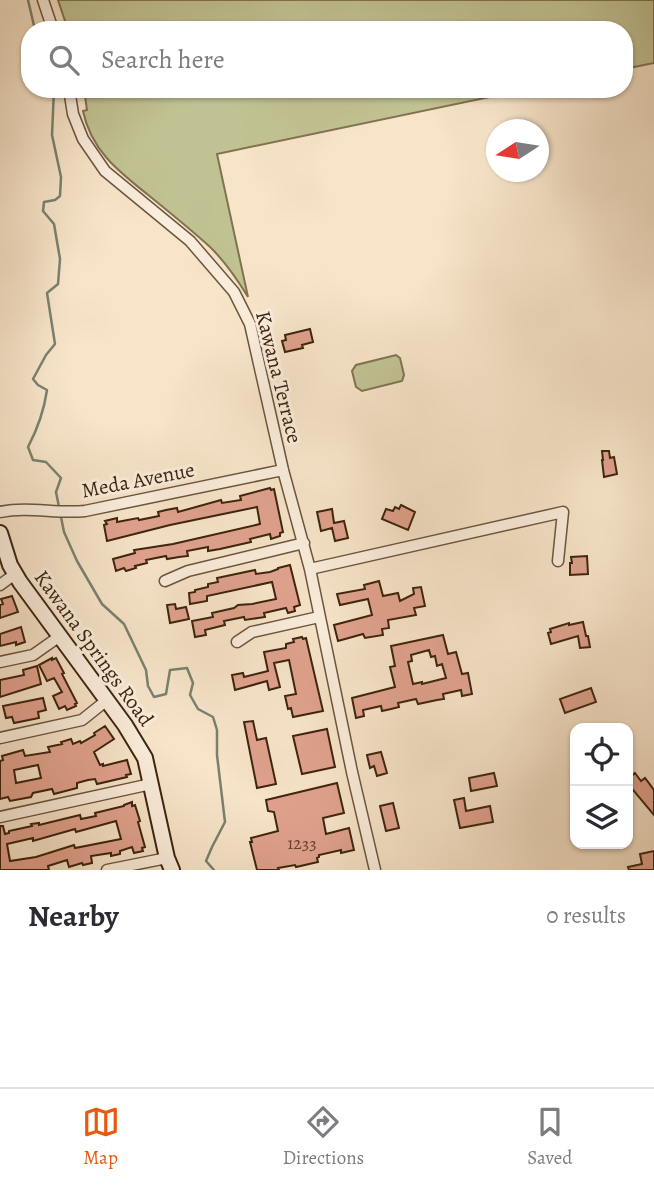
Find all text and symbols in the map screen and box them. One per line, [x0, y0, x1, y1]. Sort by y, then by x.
search box [21, 21, 633, 98]
icon: search [45, 41, 83, 79]
text: Search here [101, 42, 225, 77]
north arrow [486, 119, 549, 182]
street label: Kawana Terrace [249, 308, 309, 446]
street label: Meda Avenue [79, 455, 197, 505]
street label: Kawana Springs Road [28, 564, 161, 732]
map controls [570, 723, 633, 849]
button: locate [570, 723, 633, 786]
button: layers [570, 786, 633, 849]
house number: 1233 [287, 831, 317, 855]
text: Nearby [28, 896, 119, 936]
text: 0 results [546, 900, 626, 931]
tab: Map [82, 1103, 120, 1171]
tab: Directions [283, 1103, 364, 1171]
tab: Saved [527, 1103, 572, 1171]

